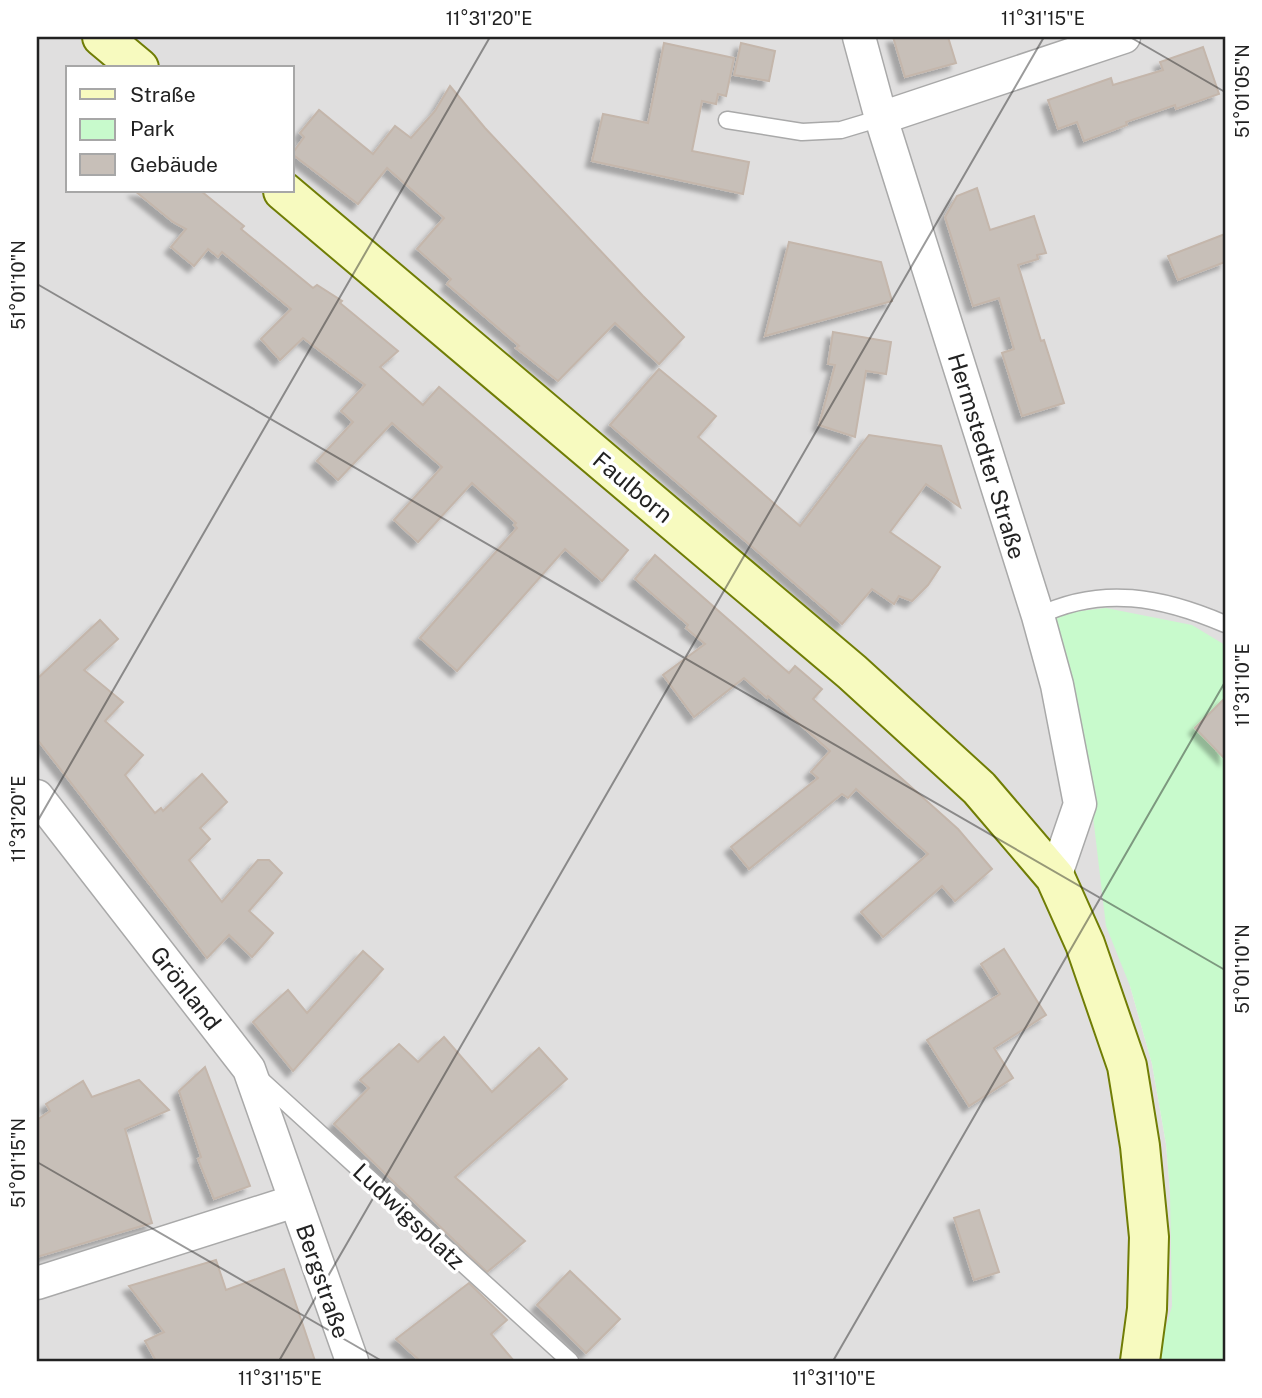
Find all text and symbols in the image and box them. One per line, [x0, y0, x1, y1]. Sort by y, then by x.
text: 11°31'20"E [446, 8, 532, 29]
text: 11°31'15"E [1001, 8, 1085, 29]
text: 51°01'05"N [1232, 44, 1253, 138]
legend [66, 66, 294, 192]
text: Straße [130, 82, 196, 107]
text: Park [130, 116, 175, 141]
text: Gebäude [130, 152, 218, 177]
text: 51°01'10"N [8, 240, 29, 330]
street label: Hermstedter Straße [943, 350, 1031, 562]
street label: Faulborn [588, 446, 678, 528]
text: 11°31'10"E [1232, 643, 1253, 727]
text: 11°31'20"E [8, 776, 29, 862]
text: 51°01'10"N [1232, 924, 1253, 1014]
street label: Grönland [145, 941, 227, 1035]
text: 51°01'15"N [8, 1118, 29, 1208]
street label: Ludwigsplatz [348, 1158, 470, 1274]
street label: Bergstraße [291, 1220, 355, 1342]
text: 11°31'15"E [238, 1368, 322, 1389]
text: 11°31'10"E [792, 1368, 876, 1389]

